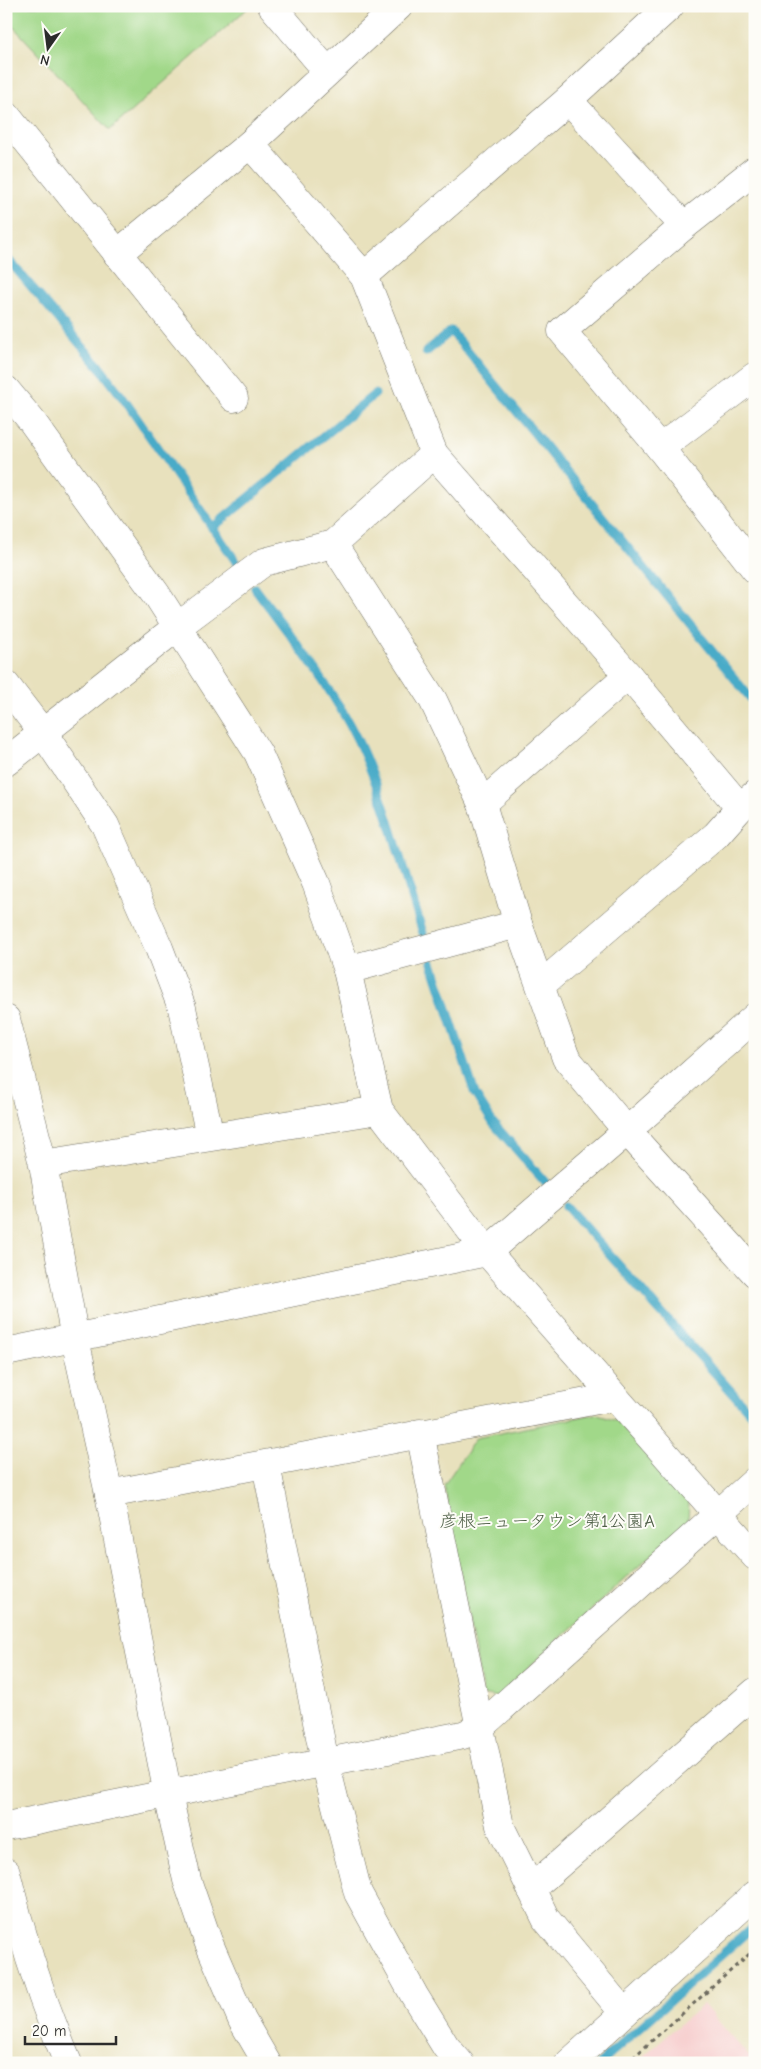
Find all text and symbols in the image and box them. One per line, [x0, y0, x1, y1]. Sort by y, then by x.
north arrow [22, 22, 72, 72]
text: N [38, 51, 51, 69]
park label: 彦根ニュータウン第1公園A [439, 1511, 655, 1532]
scale bar [25, 2014, 116, 2046]
text: 20 m [32, 2022, 66, 2040]

